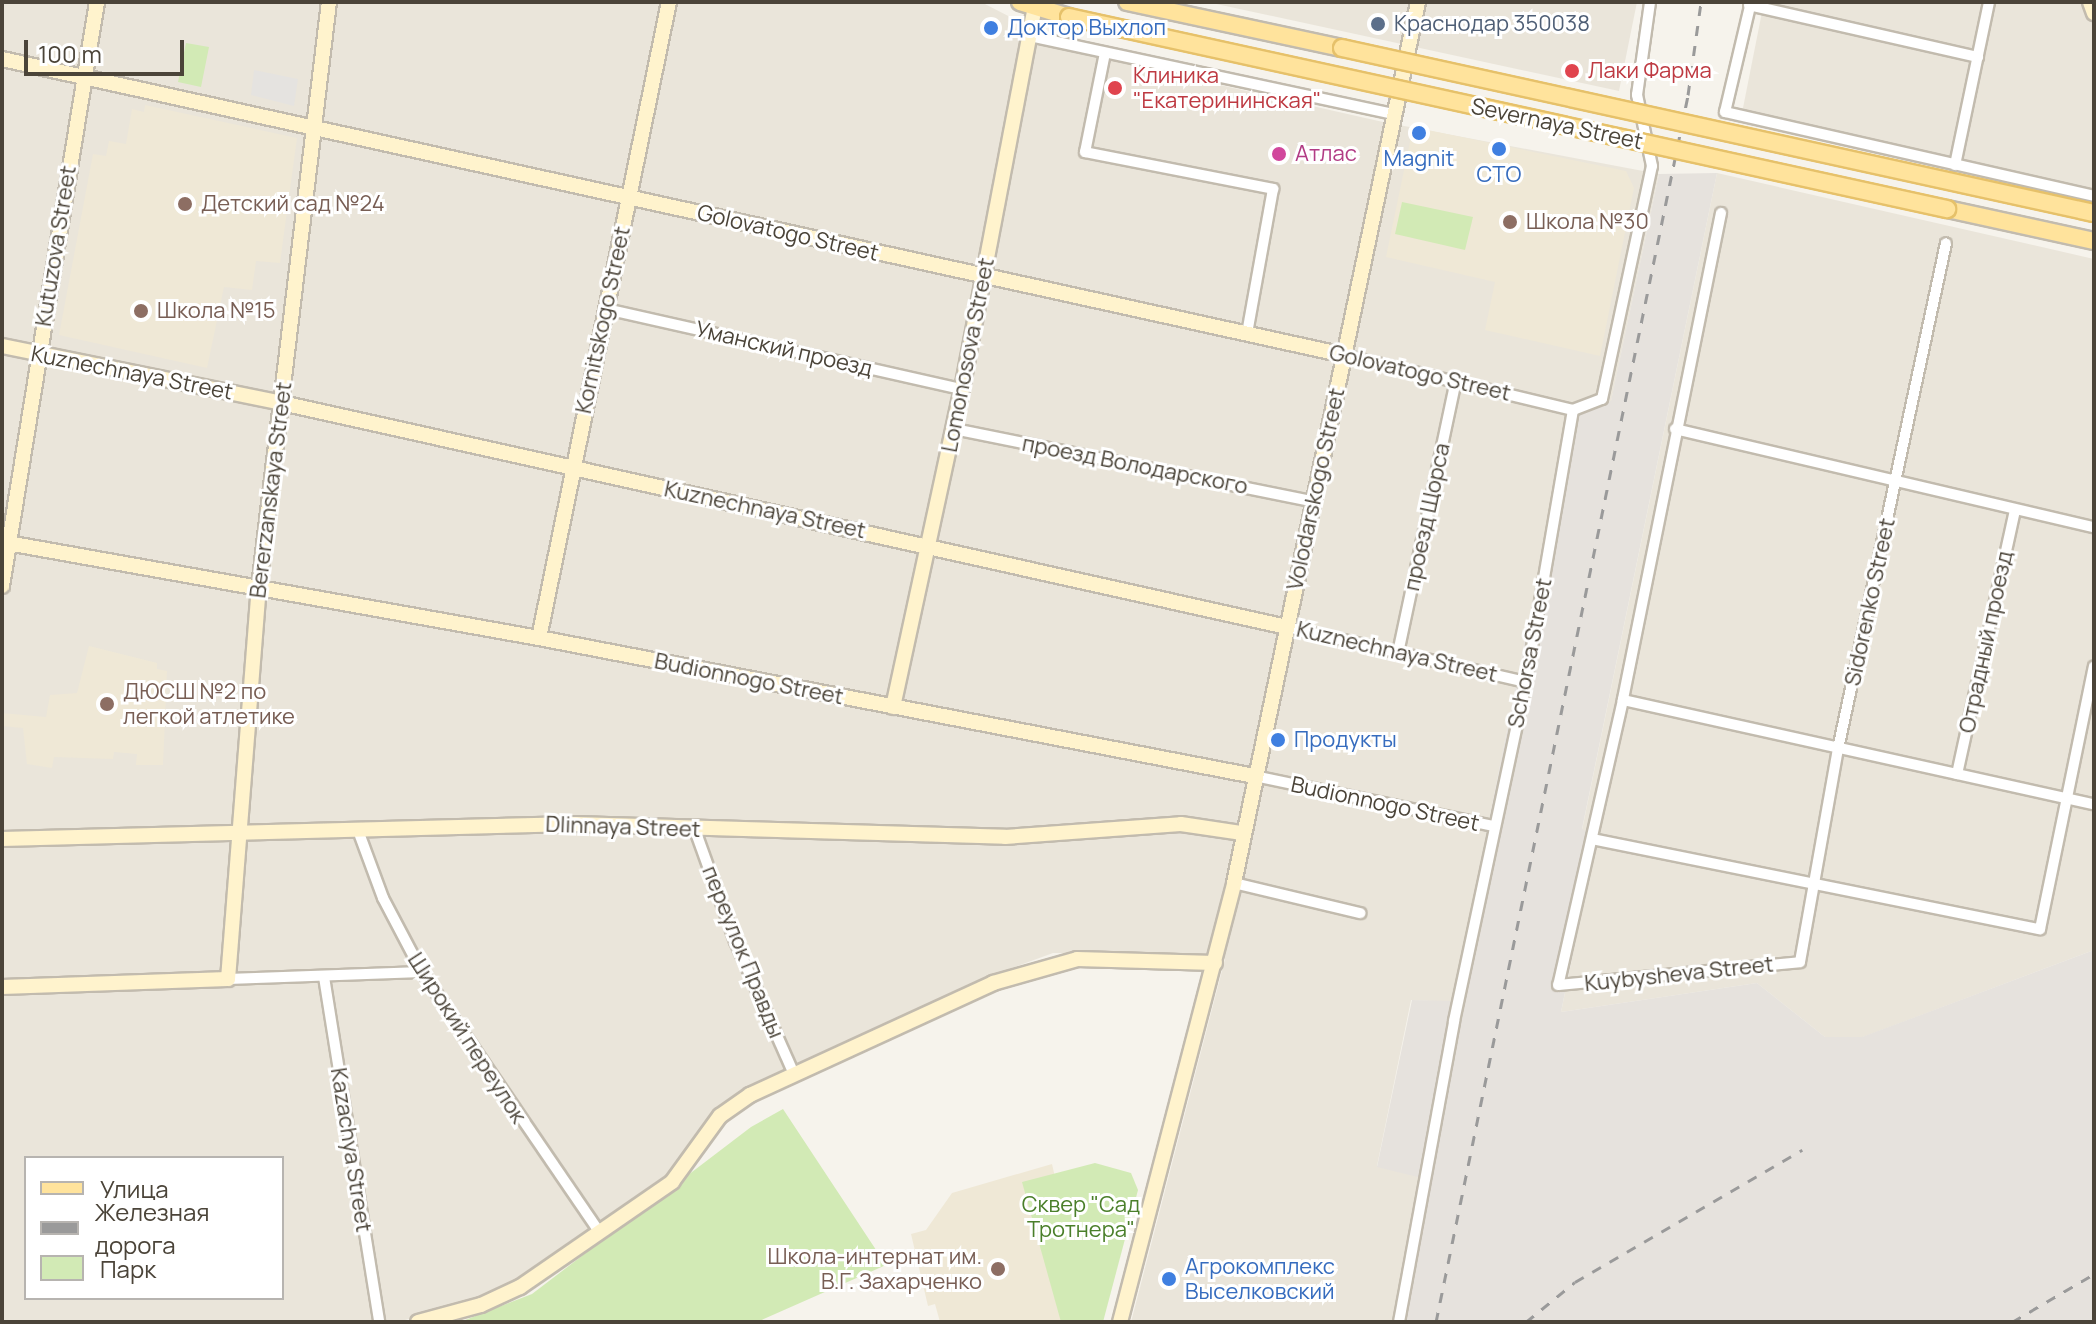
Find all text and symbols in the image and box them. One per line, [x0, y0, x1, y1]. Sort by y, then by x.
place label: Краснодар 350038 [1394, 11, 1590, 37]
place label: Доктор Выхлоп [1007, 15, 1166, 41]
marker: Краснодар 350038 [1369, 15, 1387, 33]
marker: Доктор Выхлоп [982, 19, 1000, 37]
scale bar [28, 24, 188, 74]
text: 100 m [38, 37, 102, 70]
place label: Лаки Фарма [1588, 58, 1712, 84]
place label: Клиника "Екатерининская" [1133, 62, 1321, 114]
marker: Лаки Фарма [1563, 62, 1581, 80]
marker: Клиника "Екатерининская" [1104, 77, 1126, 99]
street label: Severnaya Street [1469, 93, 1645, 155]
marker: Magnit [1410, 124, 1428, 142]
marker: СТО [1490, 140, 1508, 158]
place label: Атлас [1295, 141, 1357, 167]
marker: Атлас [1270, 145, 1288, 163]
place label: Magnit [1384, 146, 1454, 172]
place label: СТО [1477, 162, 1521, 188]
street label: Kutuzova Street [30, 164, 82, 328]
place label: Детский сад №24 [201, 191, 385, 217]
marker: Детский сад №24 [176, 195, 194, 213]
street label: Golovatogo Street [695, 199, 881, 267]
place label: Школа №30 [1526, 209, 1649, 235]
marker: Школа №30 [1501, 213, 1519, 231]
street label: Kornitskogo Street [570, 224, 636, 416]
street label: Lomonosova Street [936, 255, 1000, 455]
place label: Школа №15 [157, 298, 276, 324]
marker: Школа №15 [132, 302, 150, 320]
street label: Уманский проезд [693, 316, 875, 382]
street label: Golovatogo Street [1327, 339, 1513, 407]
street label: Kuznechnaya Street [29, 340, 235, 406]
street label: Bererzanskaya Street [245, 380, 297, 600]
street label: Volodarskogo Street [1282, 385, 1350, 593]
street label: проезд Володарского [1020, 430, 1250, 500]
street label: проезд Щорса [1398, 441, 1456, 593]
street label: Kuznechnaya Street [662, 476, 868, 544]
street label: Sidorenko Street [1839, 516, 1901, 688]
street label: Отрадный проезд [1954, 549, 2018, 735]
street label: Schorsa Street [1503, 576, 1557, 730]
street label: Kuznechnaya Street [1294, 616, 1500, 688]
street label: Budionnogo Street [652, 648, 846, 710]
place label: ДЮСШ №2 по легкой атлетике [123, 678, 295, 730]
marker: ДЮСШ №2 по легкой атлетике [98, 695, 116, 713]
place label: Продукты [1294, 727, 1397, 753]
marker: Продукты [1269, 731, 1287, 749]
street label: Budionnogo Street [1288, 771, 1482, 837]
street label: Dlinnaya Street [545, 811, 701, 843]
street label: переулок Правды [696, 862, 790, 1042]
street label: Широкий переулок [402, 948, 532, 1128]
street label: Kuybysheva Street [1583, 951, 1775, 997]
street label: Kazachya Street [325, 1066, 377, 1234]
legend [24, 1156, 284, 1300]
text: Улица [100, 1172, 169, 1205]
park label: Сквер "Сад Тротнера" [1022, 1191, 1140, 1242]
text: Железная дорога [95, 1195, 210, 1261]
place label: Школа-интернат им. В.Г. Захарченко [768, 1243, 982, 1294]
text: Парк [100, 1252, 156, 1285]
place label: Агрокомплекс Выселковский [1185, 1253, 1335, 1304]
marker: Школа-интернат им. В.Г. Захарченко [989, 1260, 1007, 1278]
marker: Агрокомплекс Выселковский [1160, 1270, 1178, 1288]

